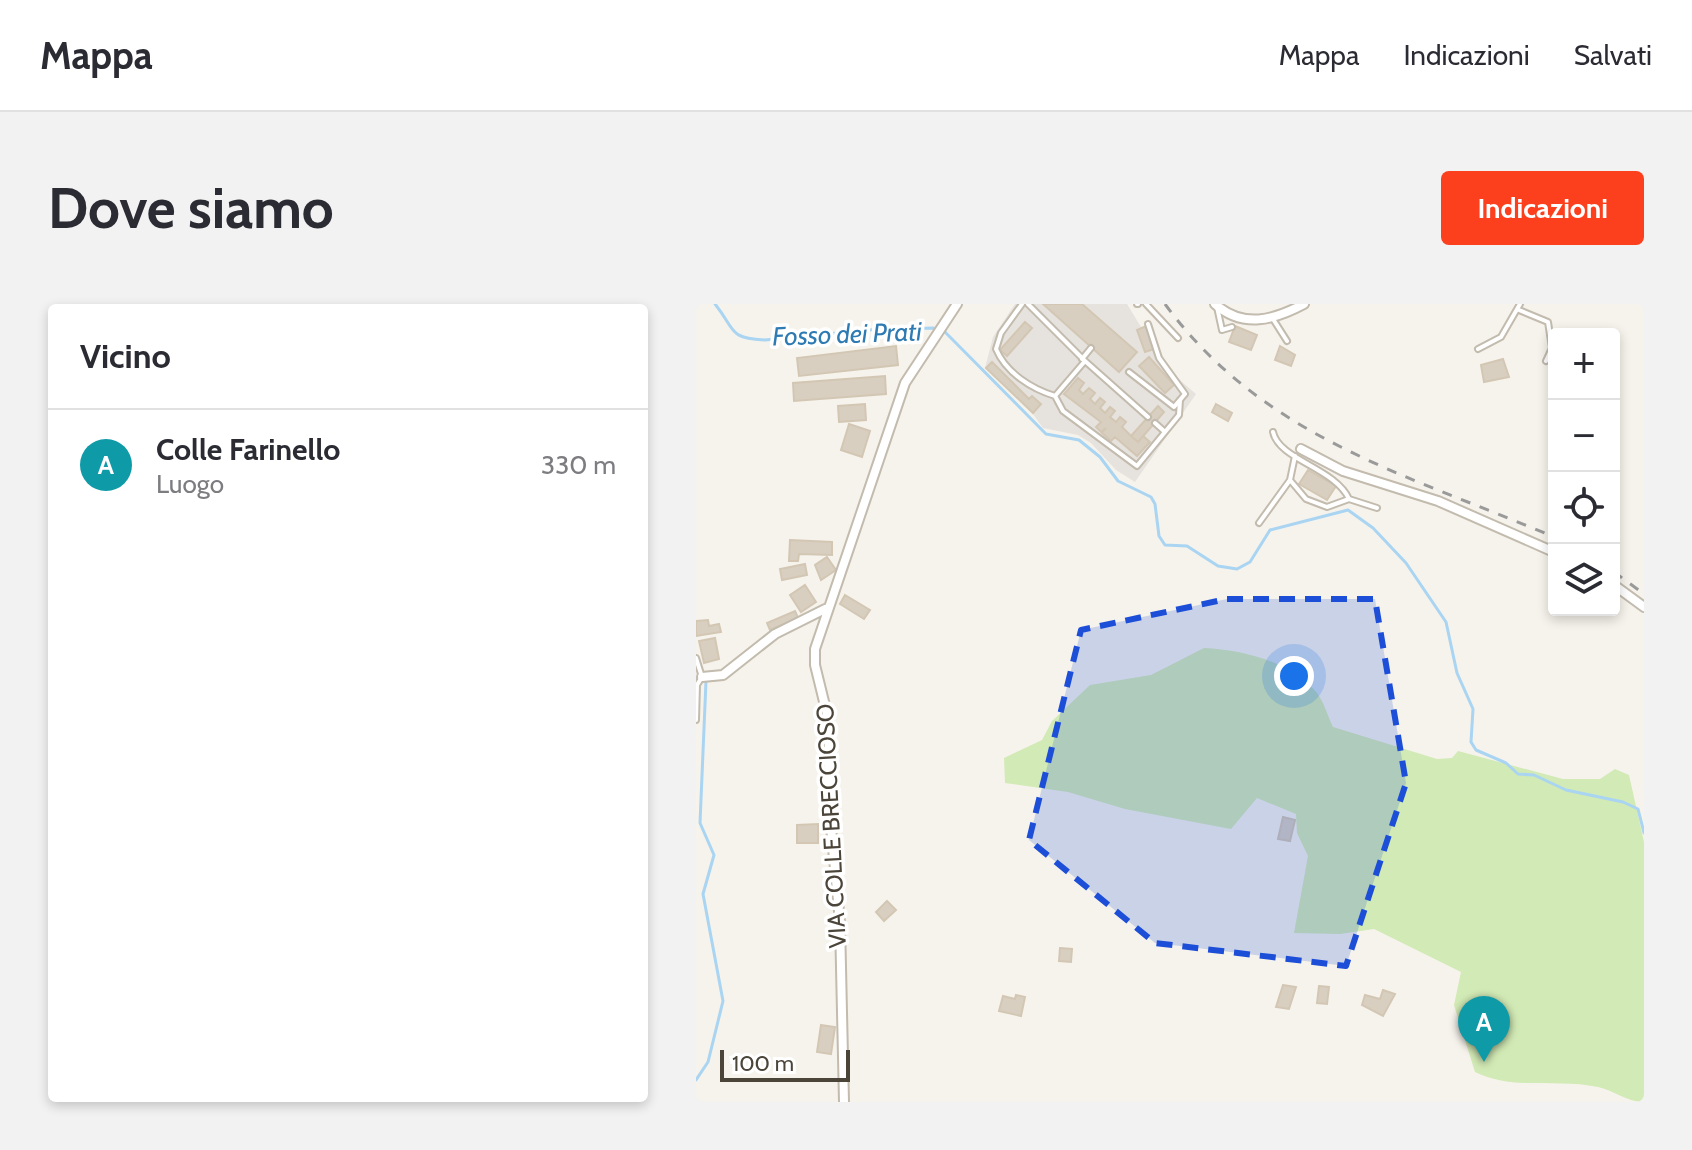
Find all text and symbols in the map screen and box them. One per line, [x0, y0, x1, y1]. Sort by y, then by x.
text: Mappa [40, 32, 153, 79]
text: Mappa [1279, 38, 1359, 72]
text: Indicazioni [1403, 38, 1530, 72]
text: Salvati [1574, 38, 1652, 72]
button: Indicazioni [1441, 171, 1644, 245]
text: Dove siamo [48, 174, 334, 242]
water label: Fosso dei Prati [772, 315, 923, 353]
map controls [1548, 328, 1620, 616]
button: + [1548, 328, 1620, 400]
text: Vicino [80, 335, 171, 377]
button: − [1548, 400, 1620, 472]
text: Colle Farinello [156, 431, 340, 468]
text: A [98, 449, 114, 481]
text: 330 m [541, 449, 616, 481]
text: Luogo [156, 468, 224, 500]
button: locate [1548, 472, 1620, 544]
button: layers [1548, 544, 1620, 616]
your location [1274, 656, 1314, 696]
street label: VIA COLLE BRECCIOSO [810, 703, 852, 949]
pin: A [1458, 996, 1510, 1062]
scale bar [720, 1046, 850, 1082]
text: 100 m [732, 1050, 794, 1077]

